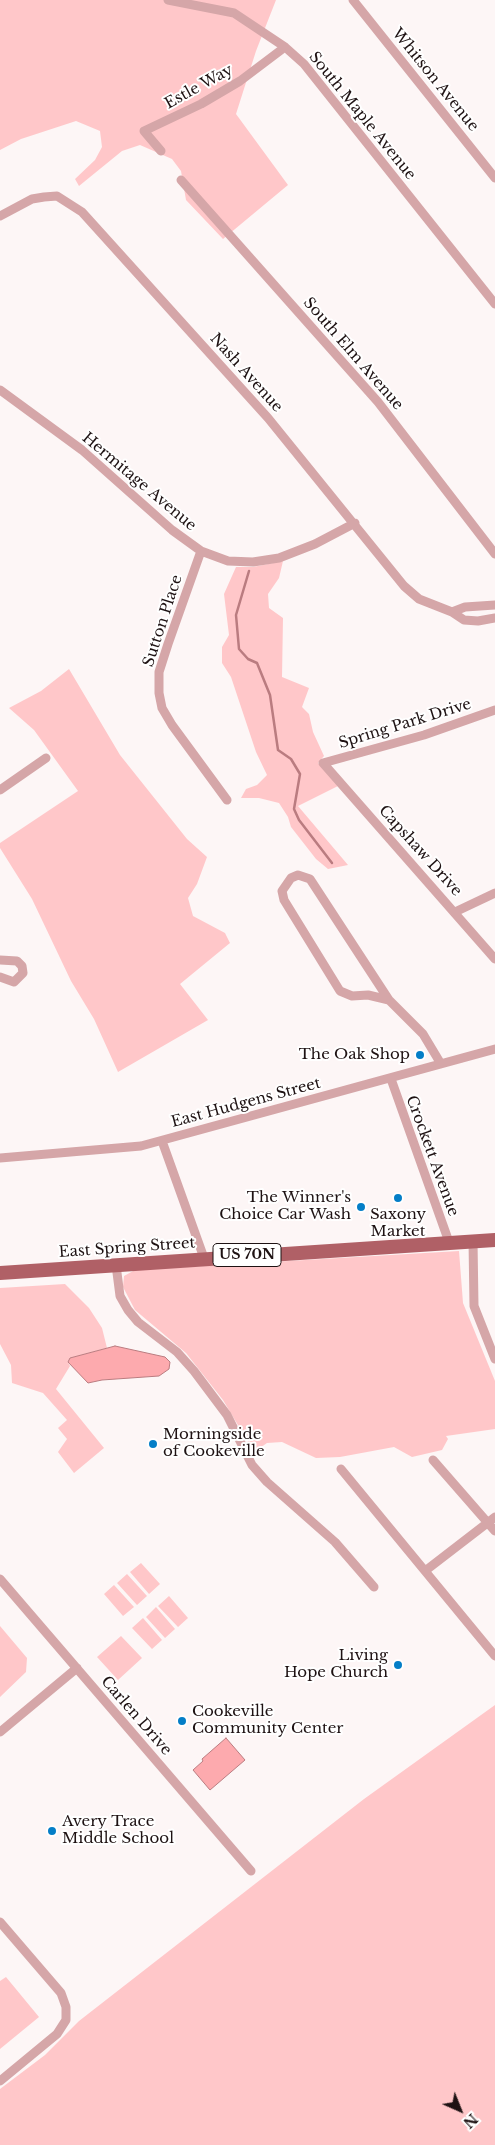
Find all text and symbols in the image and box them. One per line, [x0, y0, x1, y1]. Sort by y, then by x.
street label: Whitson Avenue [388, 25, 482, 135]
street label: South Maple Avenue [305, 48, 419, 184]
street label: Estle Way [162, 61, 236, 113]
street label: South Elm Avenue [299, 294, 407, 414]
street label: Nash Avenue [206, 330, 286, 416]
street label: Hermitage Avenue [78, 429, 200, 535]
street label: Sutton Place [140, 573, 186, 669]
street label: Spring Park Drive [337, 695, 473, 753]
street label: Capshaw Drive [375, 802, 465, 900]
place label: The Oak Shop [299, 1046, 410, 1064]
marker: The Oak Shop [414, 1049, 426, 1061]
street label: East Hudgens Street [169, 1074, 323, 1132]
street label: Crockett Avenue [402, 1093, 462, 1219]
place label: The Winner's Choice Car Wash [219, 1189, 351, 1224]
marker: Saxony Market [392, 1192, 404, 1204]
marker: The Winner's Choice Car Wash [355, 1201, 367, 1213]
place label: Saxony Market [370, 1206, 426, 1241]
street label: East Spring Street [58, 1234, 196, 1262]
road number: US 70N [213, 1244, 281, 1266]
place label: Morningside of Cookeville [163, 1426, 265, 1461]
marker: Morningside of Cookeville [147, 1438, 159, 1450]
place label: Living Hope Church [284, 1647, 388, 1682]
marker: Living Hope Church [392, 1659, 404, 1671]
street label: Carlen Drive [97, 1673, 175, 1759]
place label: Cookeville Community Center [192, 1703, 343, 1738]
marker: Cookeville Community Center [176, 1715, 188, 1727]
place label: Avery Trace Middle School [62, 1813, 174, 1848]
marker: Avery Trace Middle School [46, 1825, 58, 1837]
north arrow [435, 2085, 485, 2135]
text: N [459, 2110, 481, 2132]

